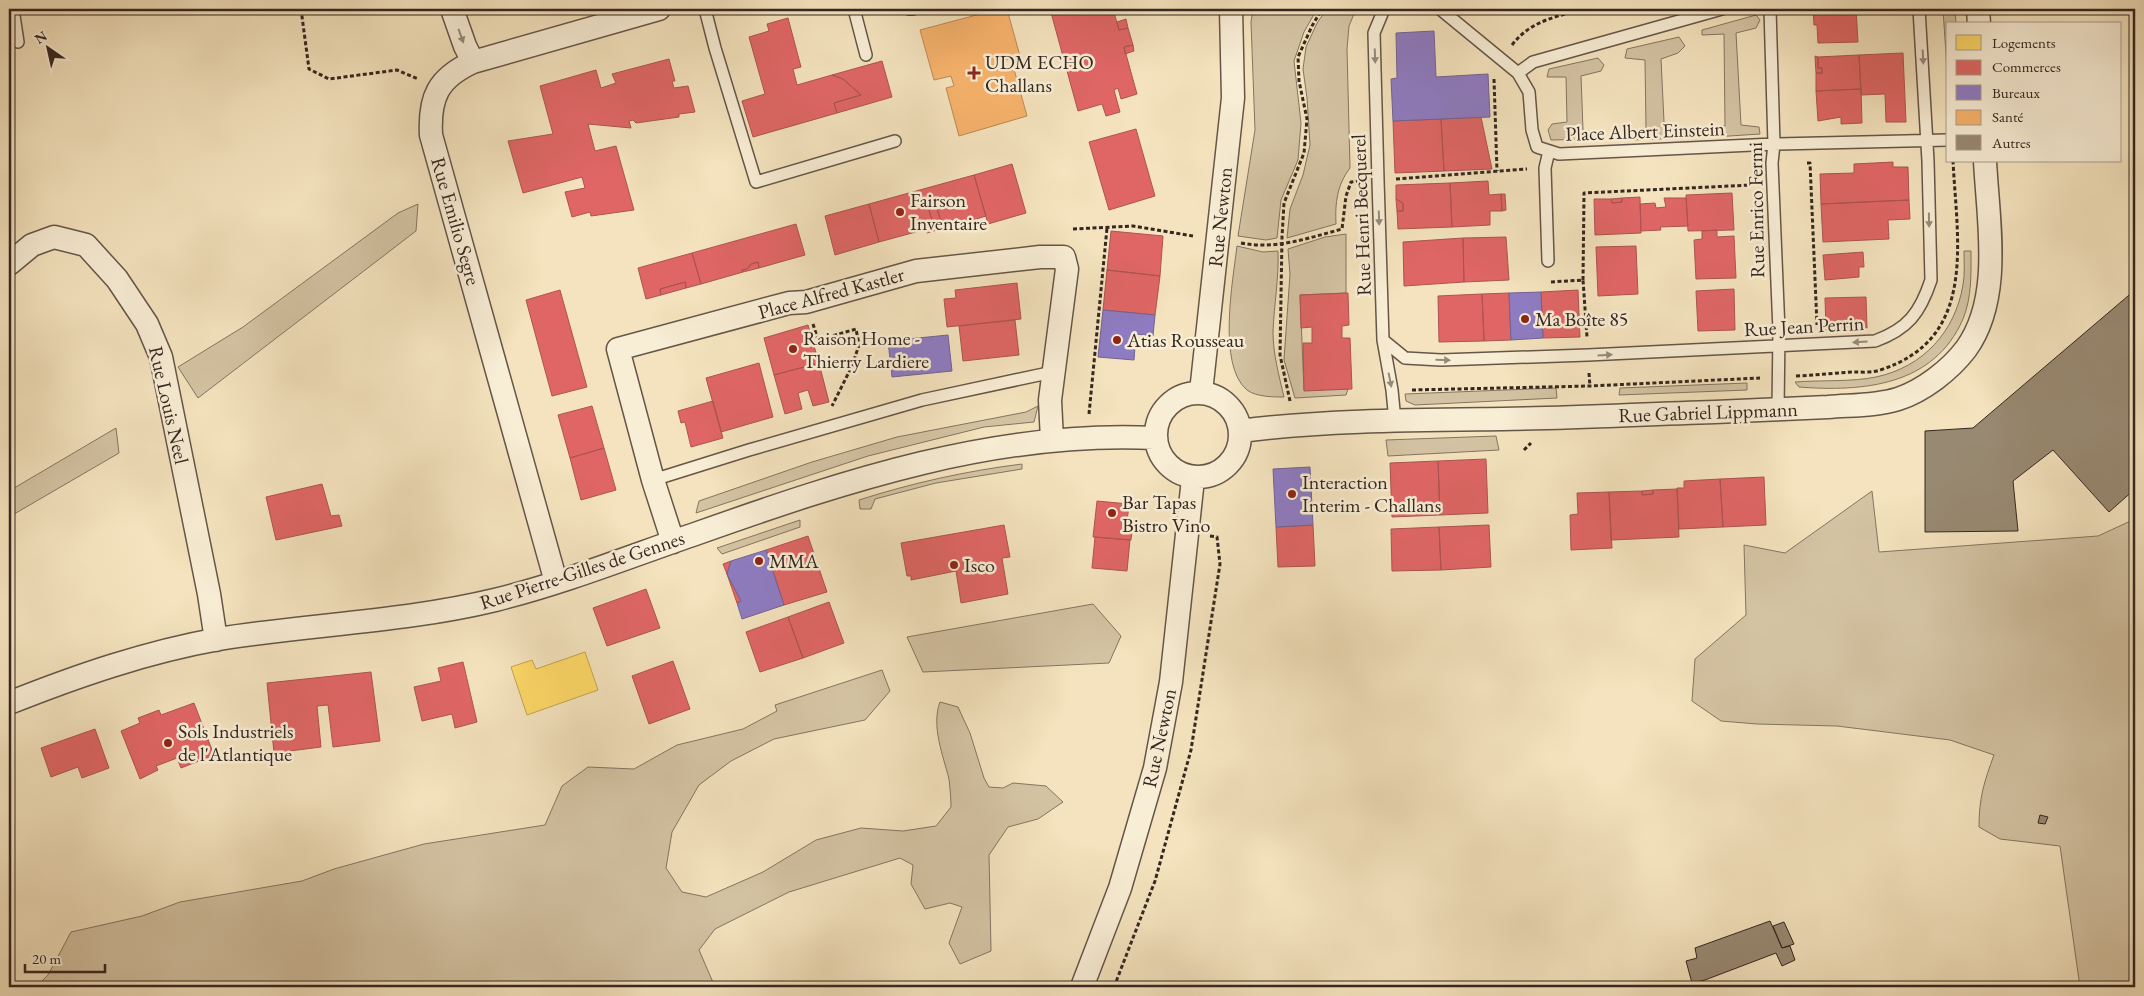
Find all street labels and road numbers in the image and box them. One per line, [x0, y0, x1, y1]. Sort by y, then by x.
street label: Place Albert Einstein [1565, 115, 1726, 147]
street label: Rue Henri Becquerel [1345, 133, 1377, 296]
street label: Rue Enrico Fermi [1742, 142, 1770, 278]
street label: Rue Emilio Segre [425, 154, 487, 288]
street label: Rue Newton [1202, 165, 1238, 268]
street label: Place Alfred Kastler [755, 261, 907, 325]
street label: Rue Jean Perrin [1743, 310, 1865, 342]
street label: Rue Louis Neel [143, 344, 195, 467]
street label: Rue Gabriel Lippmann [1618, 396, 1799, 428]
street label: Rue Pierre-Gilles de Gennes [476, 525, 688, 615]
street label: Rue Newton [1136, 686, 1182, 790]

